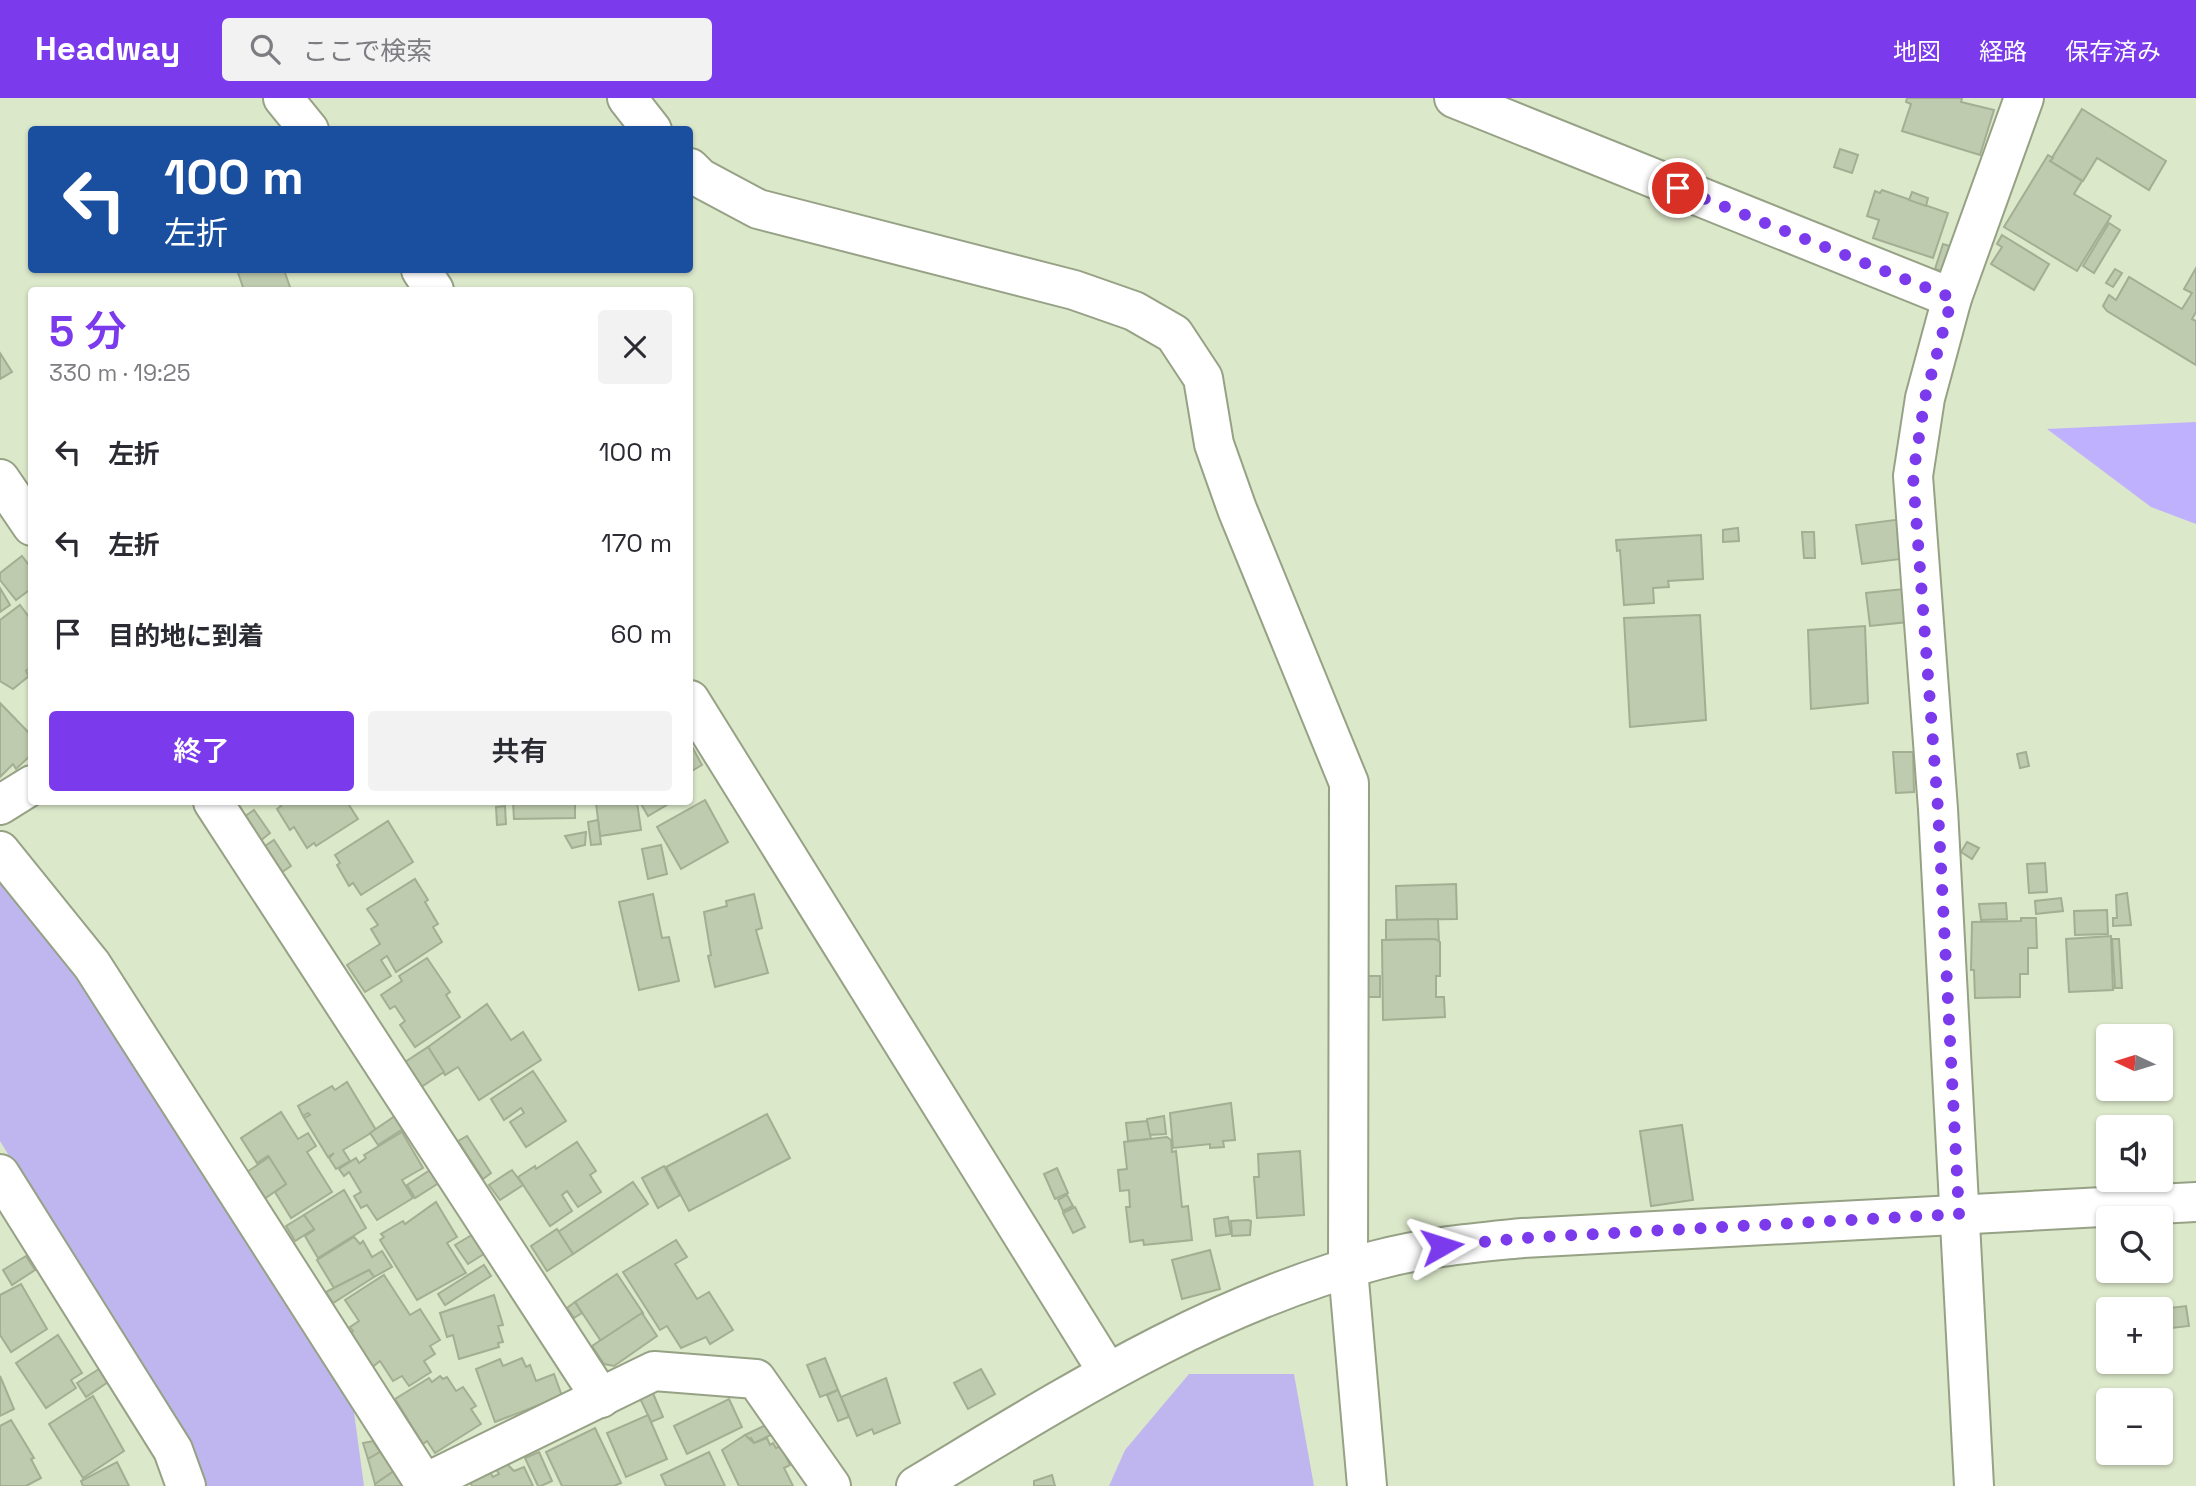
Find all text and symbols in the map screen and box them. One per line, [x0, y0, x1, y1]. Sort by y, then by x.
search box [222, 18, 712, 81]
text: Headway [35, 28, 180, 70]
icon: search [246, 30, 284, 68]
text: ここで検索 [302, 34, 432, 68]
text: 地図 [1893, 36, 1941, 67]
text: 経路 [1979, 36, 2027, 67]
text: 保存済み [2065, 36, 2161, 67]
text: 100 m [164, 146, 304, 208]
icon: left [49, 154, 140, 245]
pin [1648, 158, 1708, 218]
icon: arrive [1659, 169, 1697, 207]
text: 左折 [164, 213, 228, 253]
text: 5 分 [49, 305, 127, 358]
button: close [598, 310, 672, 384]
text: 330 m · 19:25 [49, 358, 191, 388]
icon: left [49, 433, 87, 471]
text: 100 m [599, 435, 672, 469]
text: 左折 [108, 437, 160, 471]
icon: left [49, 524, 87, 562]
text: 170 m [601, 526, 672, 560]
text: 左折 [108, 528, 160, 562]
icon: arrive [49, 615, 87, 653]
text: 60 m [610, 617, 672, 651]
text: 目的地に到着 [108, 619, 264, 653]
button: 終了 [49, 711, 354, 791]
button: 共有 [368, 711, 672, 791]
north arrow [2096, 1024, 2174, 1101]
map controls [2096, 1024, 2173, 1465]
button: sound [2096, 1115, 2173, 1192]
button: search [2096, 1206, 2173, 1283]
position arrow [1405, 1209, 1479, 1283]
button: + [2096, 1297, 2173, 1374]
button: − [2096, 1388, 2173, 1465]

